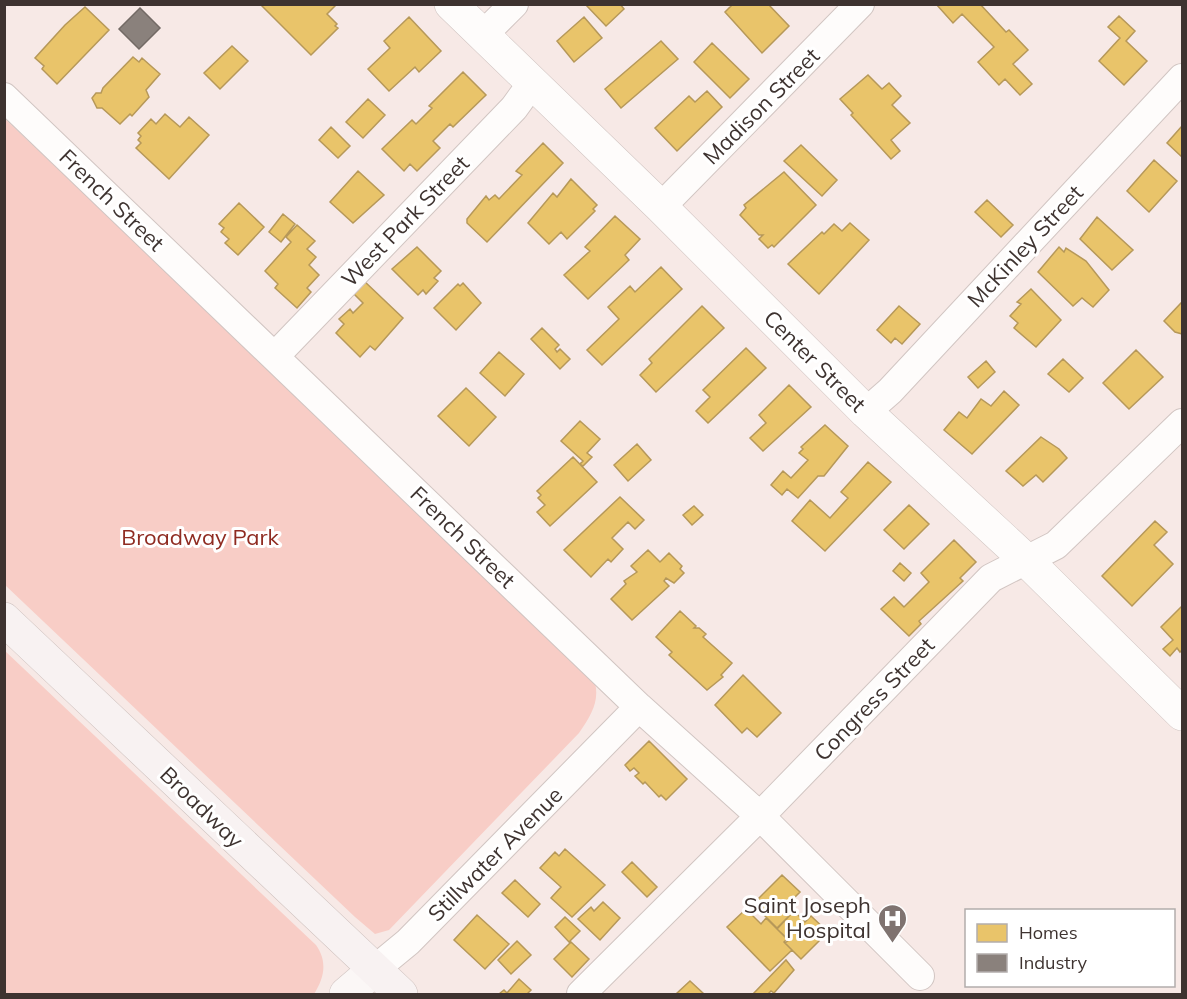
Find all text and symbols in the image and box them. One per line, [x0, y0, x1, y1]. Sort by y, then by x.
street label: Madison Street [697, 42, 825, 170]
street label: French Street [54, 143, 171, 257]
street label: West Park Street [335, 149, 475, 293]
street label: McKinley Street [961, 179, 1089, 313]
street label: Center Street [758, 304, 872, 418]
street label: French Street [405, 480, 522, 594]
park label: Broadway Park [121, 523, 279, 551]
street label: Congress Street [808, 631, 940, 767]
street label: Broadway [154, 760, 250, 854]
street label: Stillwater Avenue [422, 781, 568, 927]
place label: Saint Joseph Hospital [744, 891, 871, 944]
hospital icon: Saint Joseph Hospital [876, 902, 908, 944]
legend [965, 909, 1175, 987]
text: Homes [1019, 921, 1078, 944]
text: Industry [1019, 951, 1088, 974]

